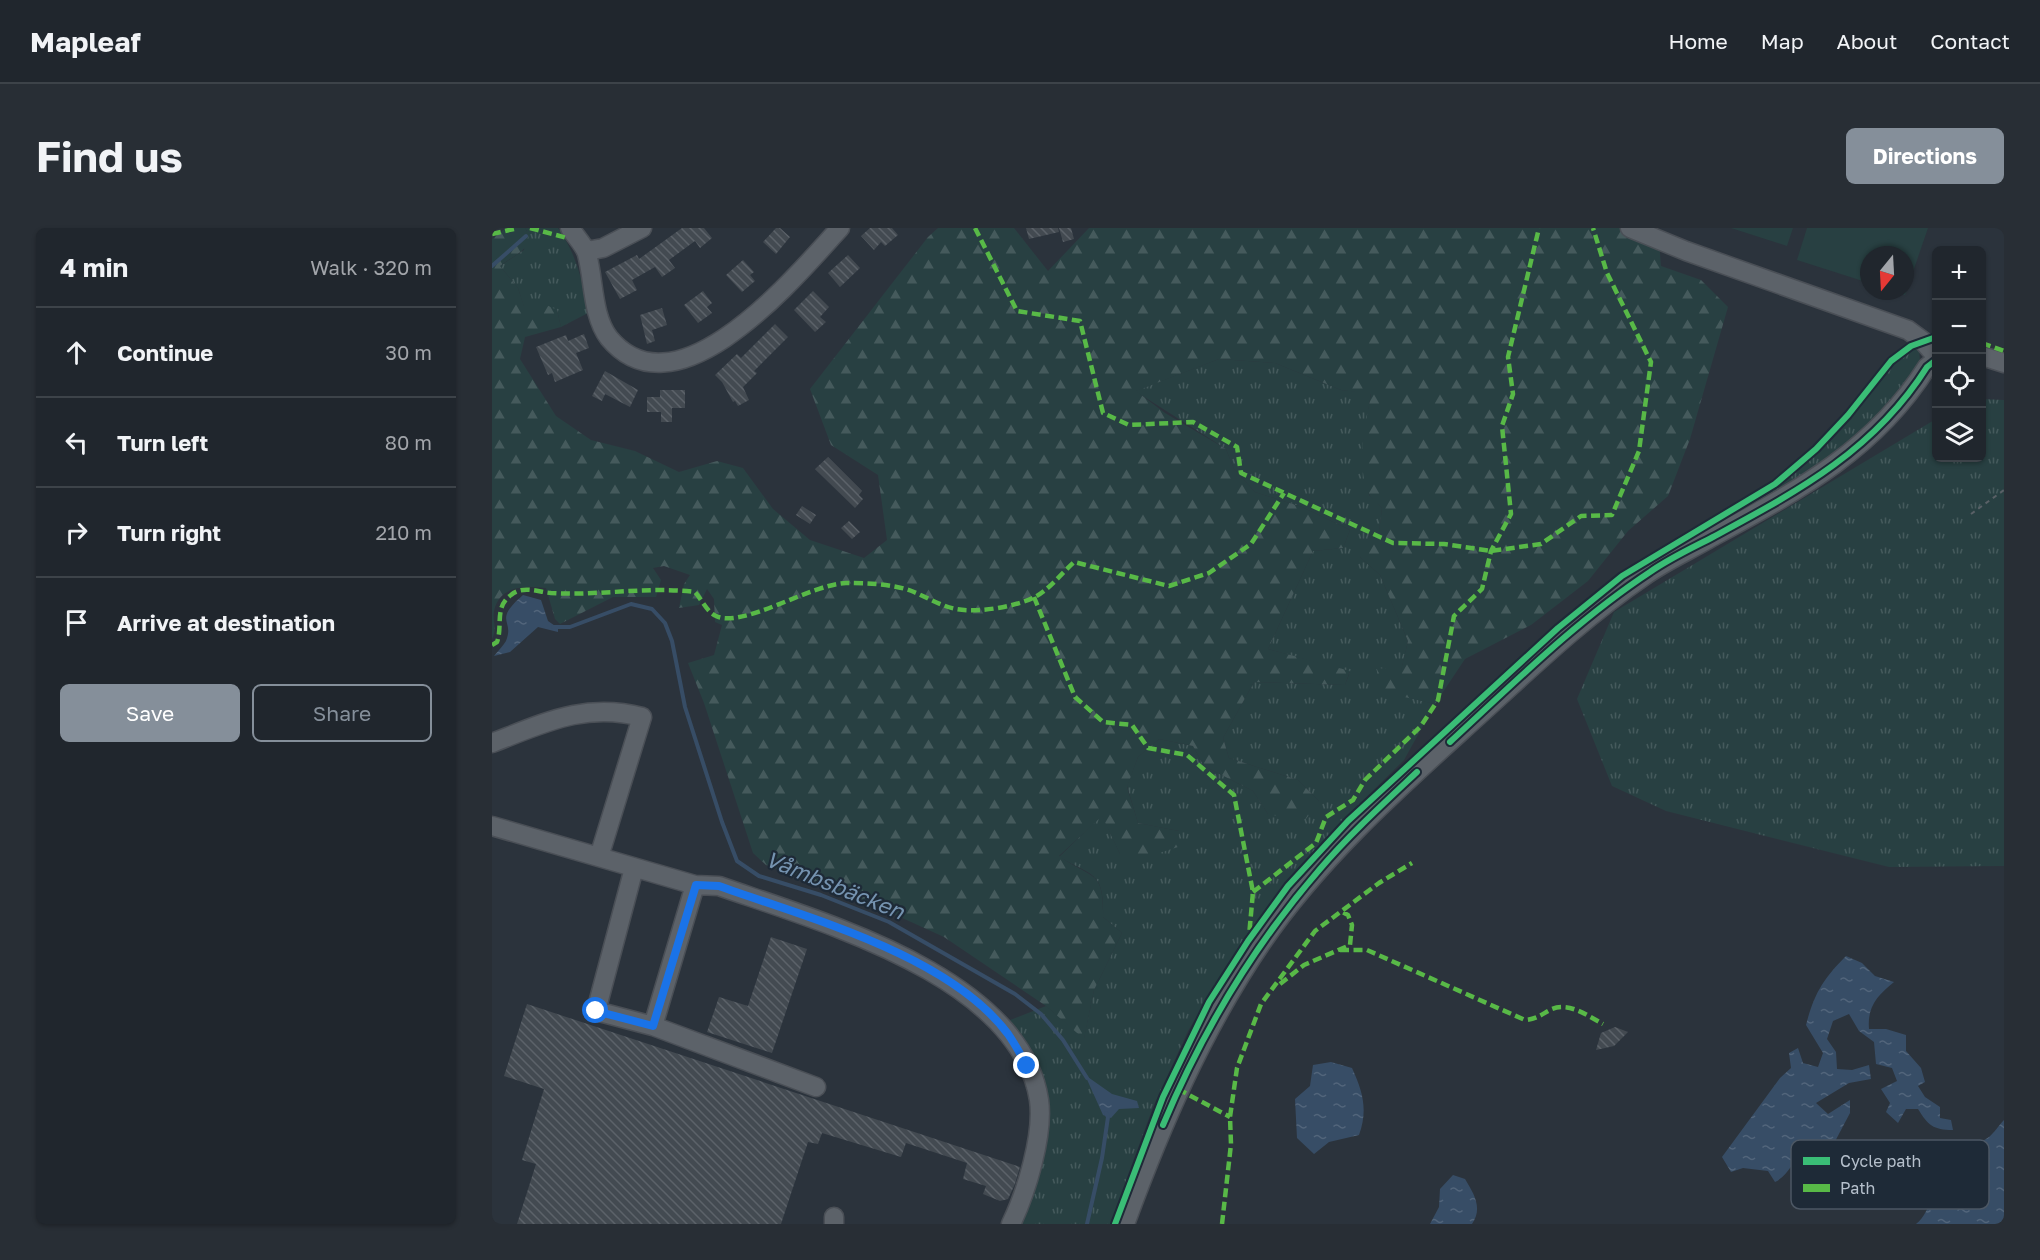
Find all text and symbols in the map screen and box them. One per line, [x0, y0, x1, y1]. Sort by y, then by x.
text: Mapleaf [30, 25, 141, 58]
text: Home [1668, 28, 1728, 54]
text: Map [1761, 28, 1804, 54]
text: About [1837, 28, 1897, 54]
text: Contact [1930, 28, 2010, 54]
button: Directions [1846, 128, 2004, 184]
text: Find us [36, 131, 183, 181]
north arrow [1860, 246, 1914, 300]
map controls [1932, 246, 1986, 462]
button: + [1932, 246, 1986, 300]
text: 4 min [60, 252, 128, 283]
text: Walk · 320 m [310, 255, 432, 279]
button: − [1932, 300, 1986, 354]
icon: ahead [60, 336, 93, 369]
text: Continue [117, 339, 213, 366]
text: 30 m [385, 340, 432, 364]
button: locate [1932, 354, 1986, 408]
button: layers [1932, 408, 1986, 462]
icon: left [60, 426, 93, 459]
text: Turn left [117, 429, 208, 456]
text: 80 m [385, 430, 432, 454]
icon: right [60, 516, 93, 549]
text: Turn right [117, 519, 221, 546]
text: 210 m [376, 520, 432, 544]
icon: arrive [60, 606, 93, 639]
text: Arrive at destination [117, 609, 335, 636]
button: Save [60, 684, 240, 742]
button: Share [252, 684, 432, 742]
water label: Våmbsbäcken [762, 844, 910, 925]
route start [582, 997, 608, 1023]
route end [1013, 1052, 1039, 1078]
legend [1791, 1140, 1989, 1209]
text: Cycle path [1840, 1151, 1921, 1171]
text: Path [1840, 1178, 1875, 1198]

